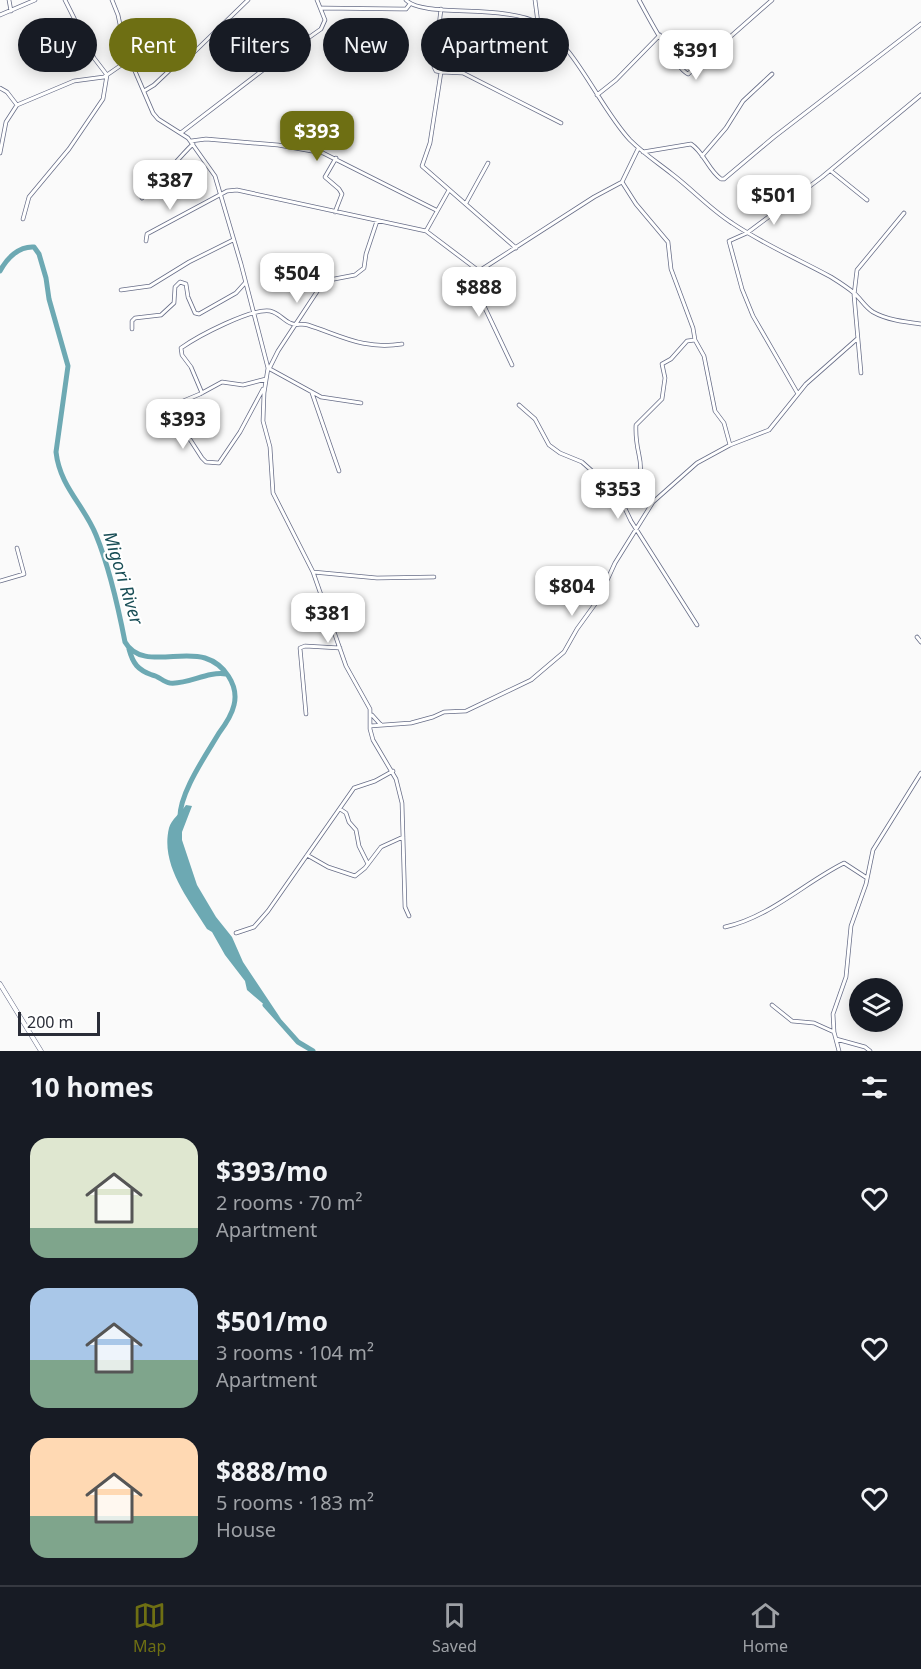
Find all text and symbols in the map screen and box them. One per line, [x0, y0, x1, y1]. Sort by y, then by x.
chip: Buy [18, 18, 97, 72]
chip: Rent [109, 18, 197, 72]
chip: Filters [209, 18, 311, 72]
chip: New [323, 18, 409, 72]
chip: Apartment [421, 18, 569, 72]
pin: $391 [660, 30, 732, 81]
text: $391 [673, 36, 719, 63]
pin: $393 [281, 111, 353, 162]
text: $393 [294, 117, 340, 144]
pin: $387 [134, 160, 206, 211]
text: $387 [147, 166, 193, 193]
pin: $501 [738, 175, 810, 226]
text: $501 [751, 181, 797, 208]
pin: $504 [261, 253, 333, 304]
text: $504 [274, 259, 320, 286]
pin: $888 [443, 267, 515, 318]
text: $888 [456, 273, 502, 300]
pin: $393 [147, 399, 219, 450]
text: $393 [160, 405, 206, 432]
pin: $353 [582, 469, 654, 520]
text: $353 [595, 475, 641, 502]
water label: Migori River [98, 528, 150, 628]
pin: $804 [536, 566, 608, 617]
text: $804 [549, 572, 595, 599]
pin: $381 [292, 593, 364, 644]
text: $381 [305, 599, 351, 626]
map controls [849, 978, 903, 1032]
button: layers [849, 978, 903, 1032]
scale bar [18, 1009, 100, 1036]
text: 200 m [27, 1011, 74, 1033]
text: 10 homes [30, 1069, 154, 1105]
icon: filters [858, 1071, 891, 1104]
text: $393/mo [216, 1153, 328, 1189]
icon: home [78, 1162, 150, 1234]
icon: heart [858, 1182, 891, 1215]
text: 2 rooms · 70 m² [216, 1189, 363, 1216]
text: Apartment [216, 1216, 317, 1243]
text: $501/mo [216, 1303, 328, 1339]
icon: home [78, 1312, 150, 1384]
icon: heart [858, 1332, 891, 1365]
text: 3 rooms · 104 m² [216, 1339, 374, 1366]
text: Apartment [216, 1366, 317, 1393]
text: $888/mo [216, 1453, 328, 1489]
icon: home [78, 1462, 150, 1534]
icon: heart [858, 1482, 891, 1515]
text: 5 rooms · 183 m² [216, 1489, 374, 1516]
text: House [216, 1516, 276, 1543]
tab: Map [133, 1599, 166, 1657]
tab: Saved [432, 1599, 477, 1657]
tab: Home [743, 1599, 788, 1657]

